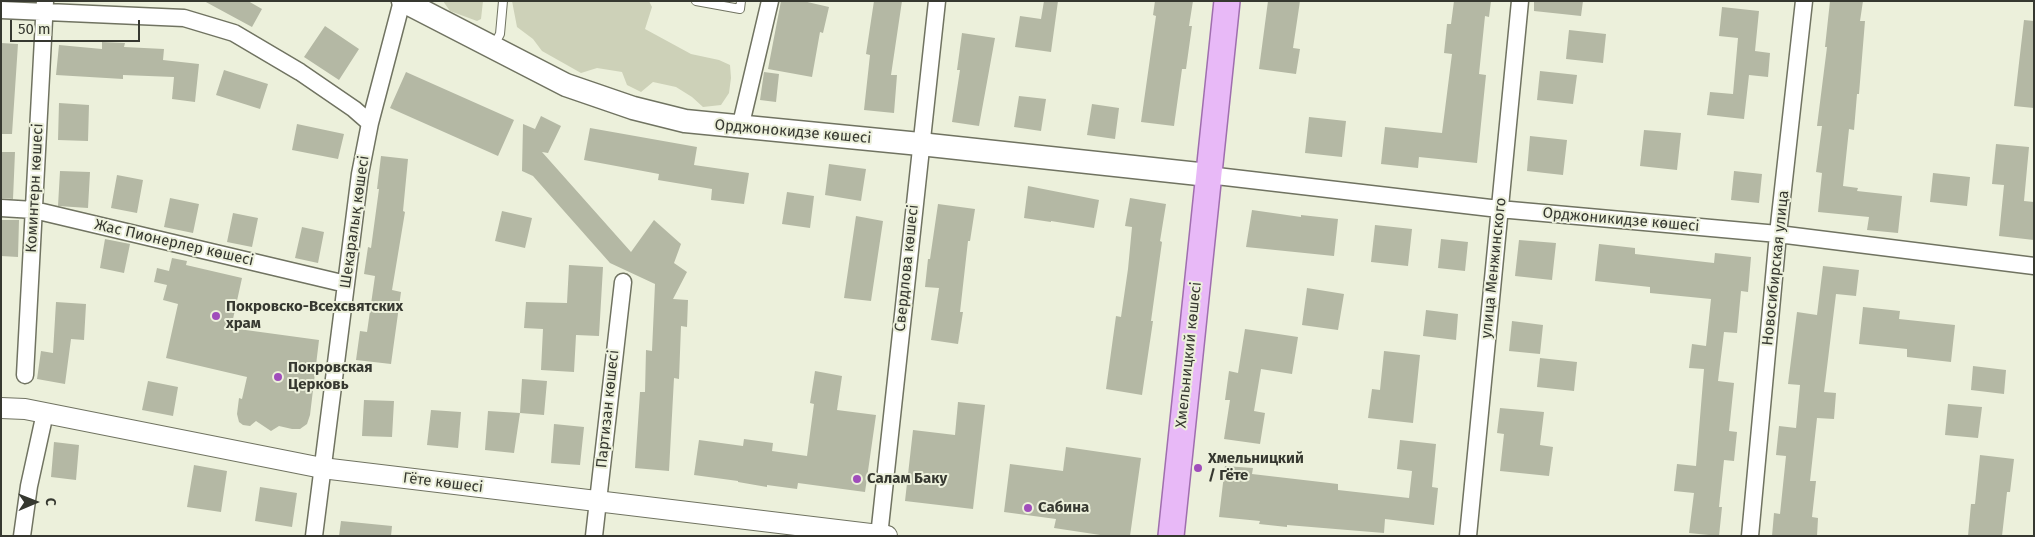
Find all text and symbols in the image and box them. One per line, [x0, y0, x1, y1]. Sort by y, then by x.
scale bar [12, 10, 142, 42]
text: 50 m [18, 20, 51, 38]
street label: Орджонокидзе көшесі [714, 116, 872, 148]
street label: Коминтерн көшесі [23, 123, 47, 253]
street label: Шекаралық көшесі [337, 154, 373, 290]
street label: Новосибирская улица [1759, 190, 1793, 346]
street label: улица Менжинского [1478, 197, 1510, 339]
street label: Свердлова көшесі [891, 204, 923, 332]
street label: Орджоникидзе көшесі [1542, 204, 1700, 236]
street label: Жас Пионерлер көшесі [93, 216, 255, 270]
street label: Хмельницкий көшесі [1172, 281, 1206, 429]
place label: Покровско-Всехсвятских храм [226, 298, 403, 333]
marker: Покровско-Всехсвятских храм [210, 310, 222, 322]
street label: Партизан көшесі [593, 349, 623, 469]
place label: Покровская Церковь [288, 359, 373, 394]
marker: Покровская Церковь [272, 371, 284, 383]
place label: Хмельницкий / Гёте [1208, 450, 1304, 485]
marker: Хмельницкий / Гёте [1192, 462, 1204, 474]
street label: Гёте көшесі [402, 469, 484, 497]
place label: Салам Баку [867, 470, 947, 488]
marker: Салам Баку [851, 473, 863, 485]
north arrow [10, 477, 60, 527]
text: С [42, 498, 59, 506]
place label: Сабина [1038, 499, 1089, 517]
marker: Сабина [1022, 502, 1034, 514]

